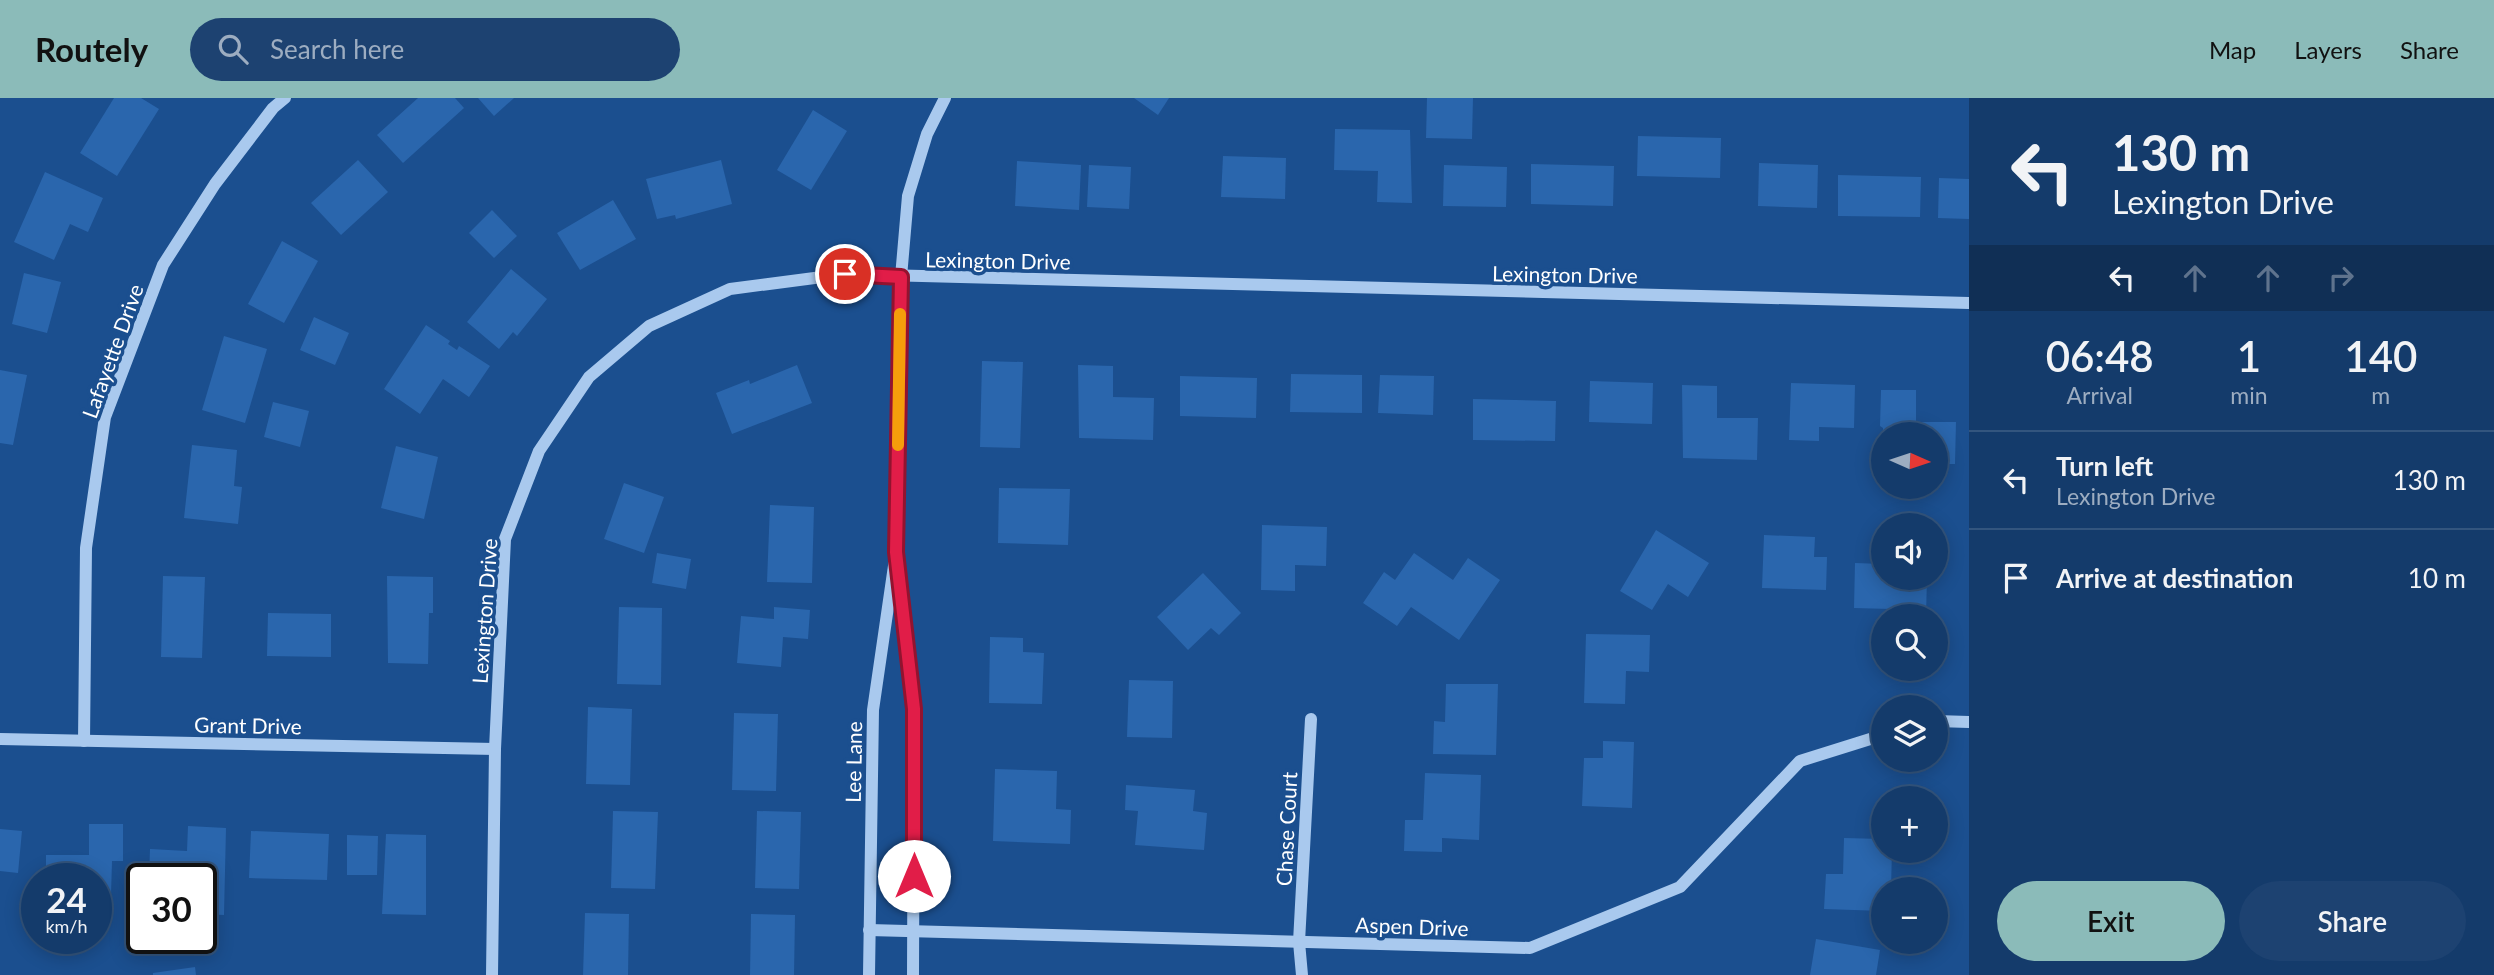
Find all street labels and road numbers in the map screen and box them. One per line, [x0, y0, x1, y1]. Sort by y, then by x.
street label: Lexington Drive [925, 246, 1071, 274]
street label: Lexington Drive [1492, 260, 1638, 288]
street label: Lafayette Drive [76, 281, 148, 421]
street label: Lexington Drive [466, 537, 502, 685]
street label: Grant Drive [194, 712, 302, 738]
street label: Lee Lane [840, 721, 866, 803]
street label: Chase Court [1271, 771, 1301, 887]
street label: Aspen Drive [1355, 912, 1469, 940]

